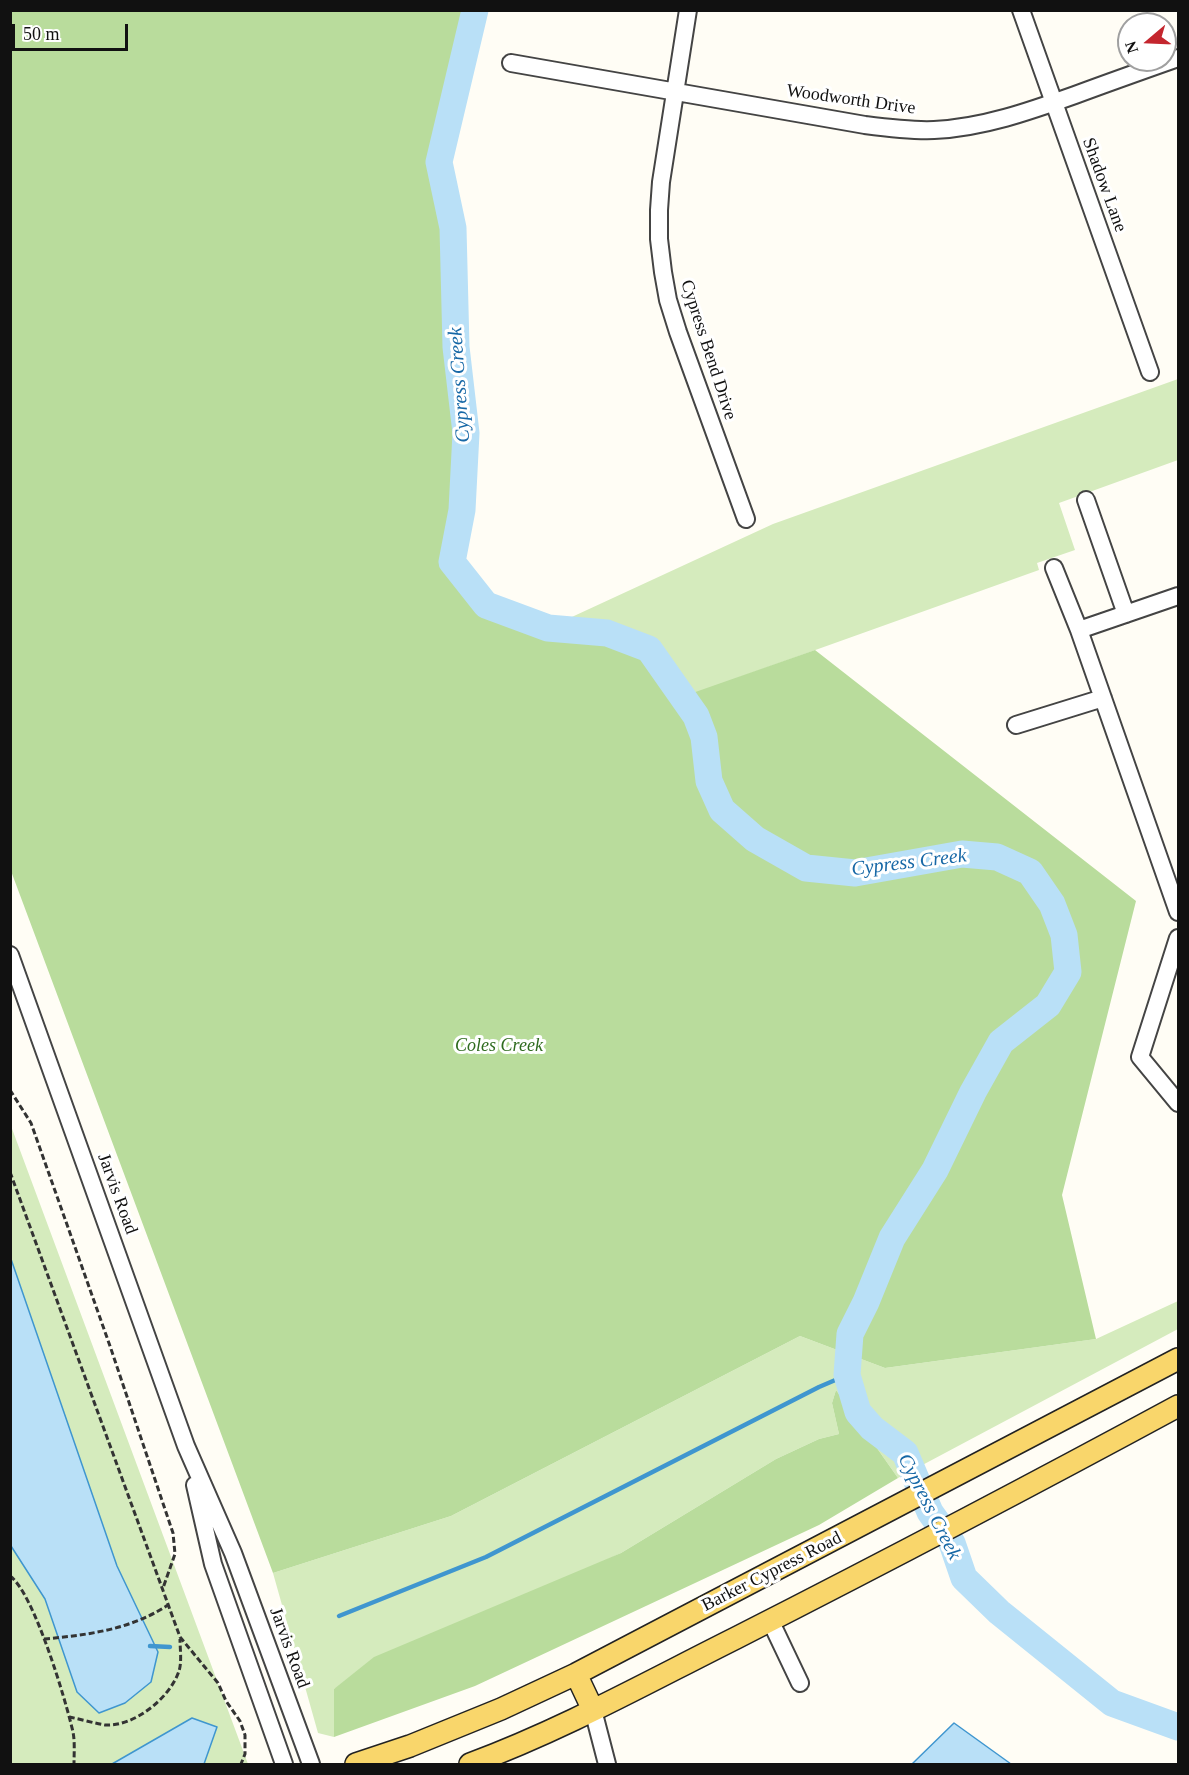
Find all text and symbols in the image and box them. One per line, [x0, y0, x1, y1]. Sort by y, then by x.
scale bar [15, 12, 130, 50]
north arrow [1117, 12, 1177, 72]
text: 50 m [23, 24, 60, 44]
text: N [1121, 39, 1141, 56]
street label: Woodworth Drive [785, 80, 917, 120]
street label: Shadow Lane [1077, 135, 1131, 235]
street label: Cypress Bend Drive [675, 277, 741, 423]
water label: Cypress Creek [444, 326, 476, 444]
water label: Cypress Creek [850, 844, 968, 882]
park label: Coles Creek [455, 1035, 543, 1057]
street label: Jarvis Road [92, 1151, 142, 1237]
water label: Cypress Creek [892, 1450, 966, 1564]
street label: Barker Cypress Road [699, 1527, 845, 1617]
street label: Jarvis Road [264, 1605, 314, 1691]

